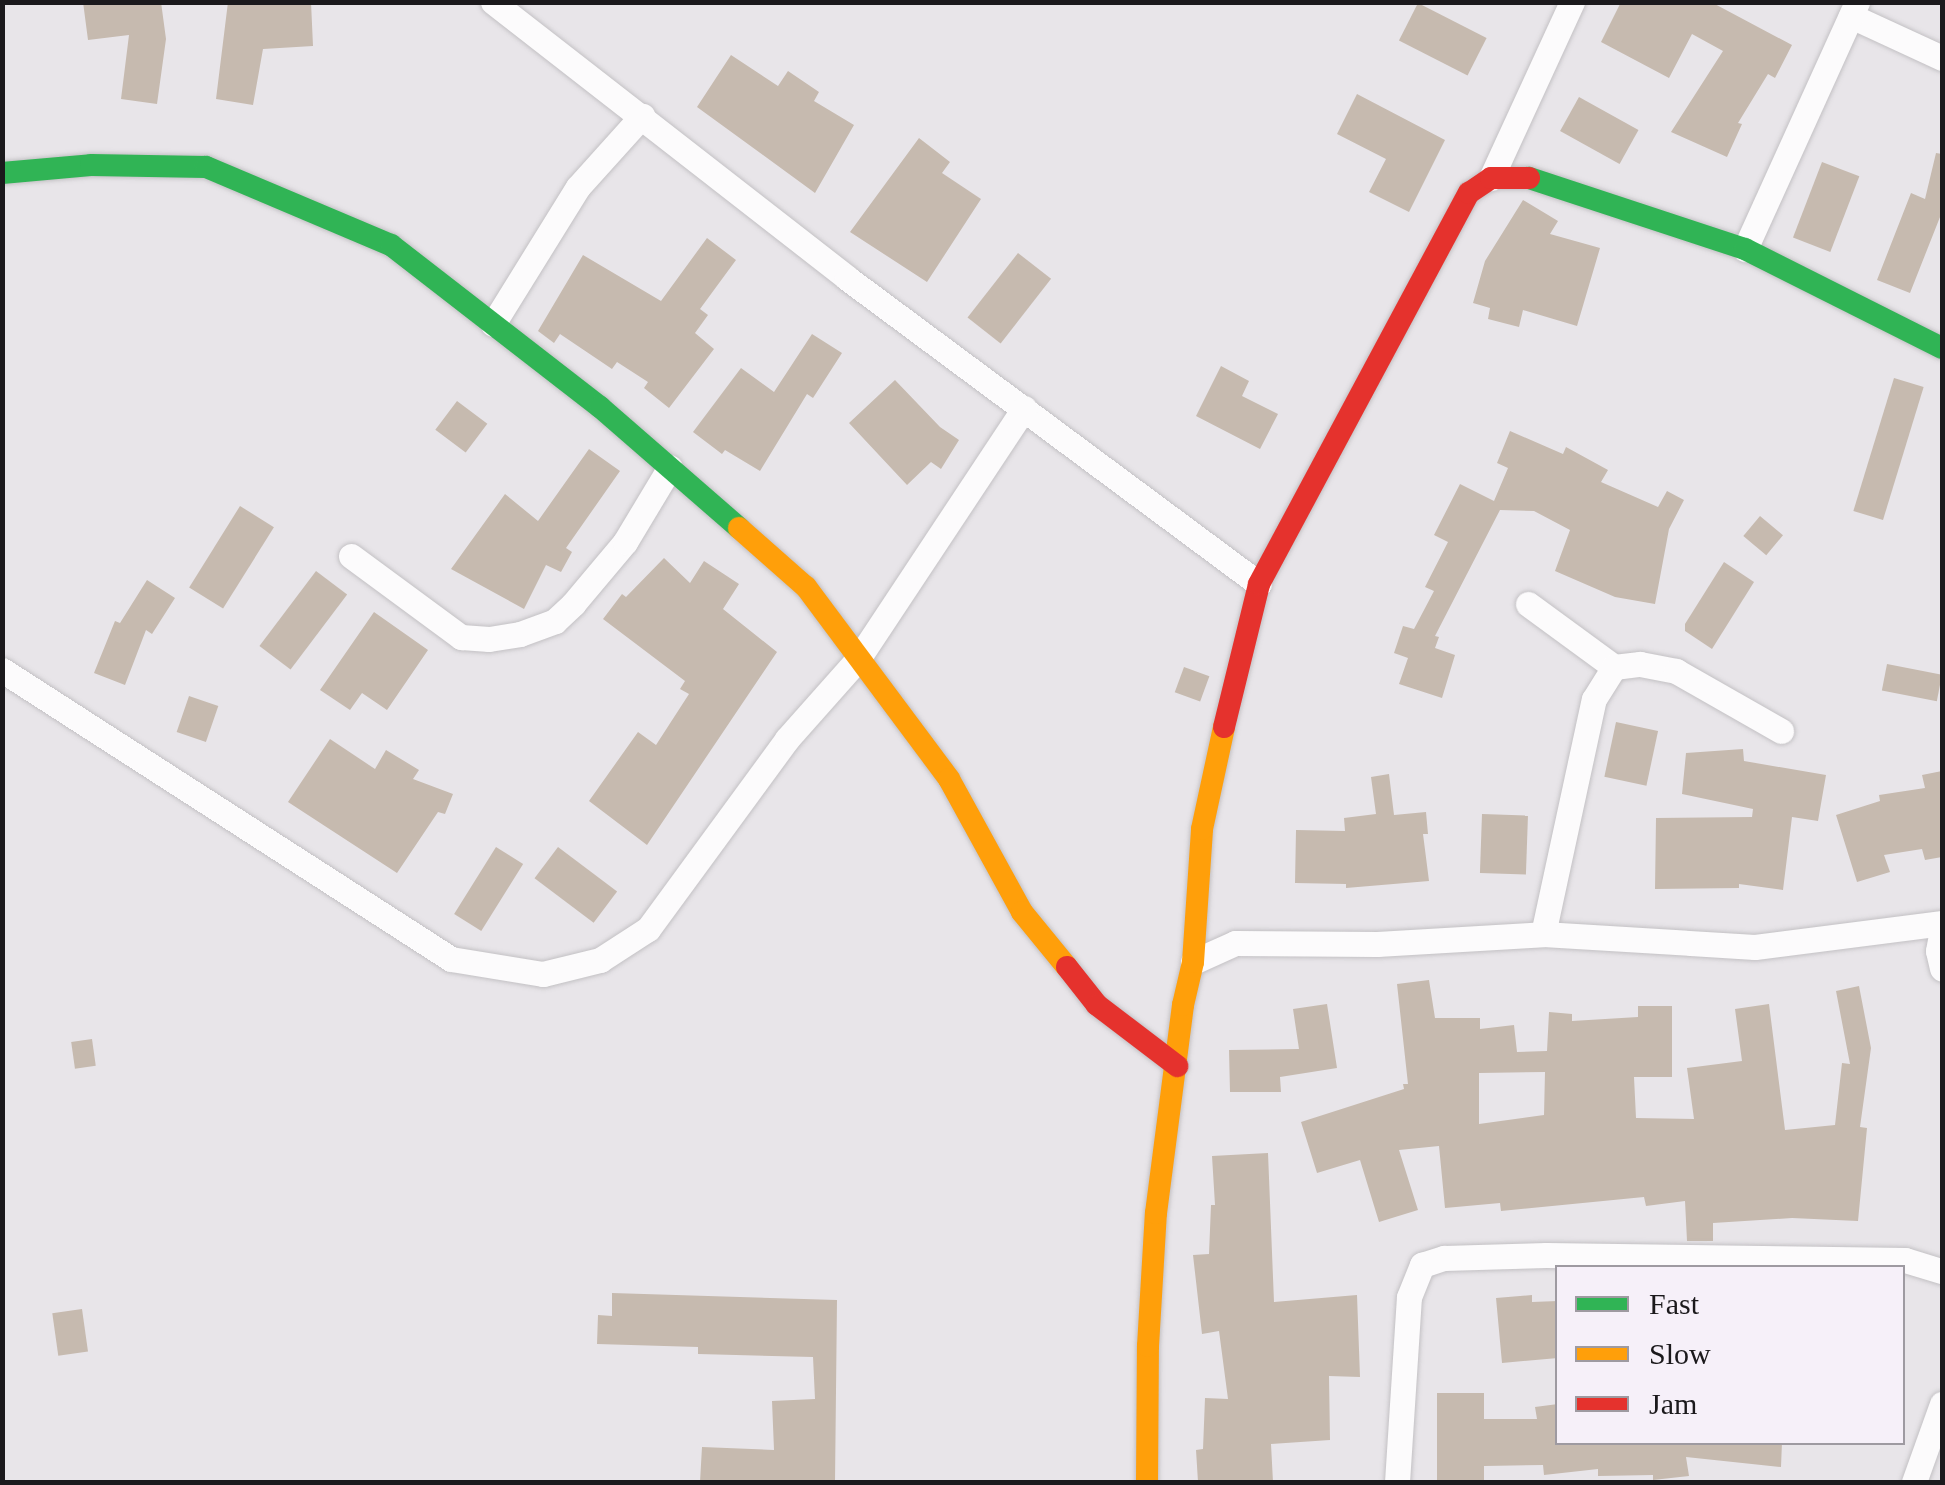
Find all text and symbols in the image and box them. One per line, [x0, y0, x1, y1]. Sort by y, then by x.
legend [1555, 1265, 1905, 1445]
text: Fast [1649, 1287, 1699, 1320]
text: Slow [1649, 1337, 1711, 1370]
text: Jam [1649, 1387, 1697, 1420]

